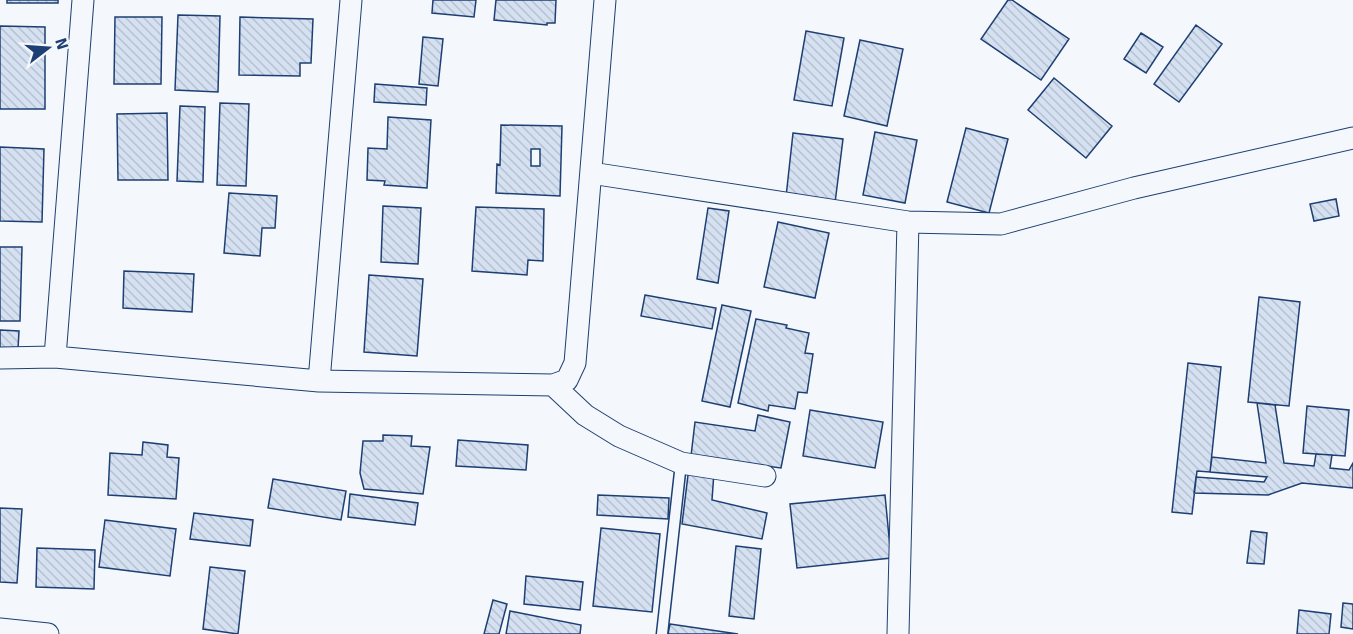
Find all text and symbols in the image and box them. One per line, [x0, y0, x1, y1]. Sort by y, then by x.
north arrow [18, 18, 78, 78]
text: N [50, 36, 73, 52]

